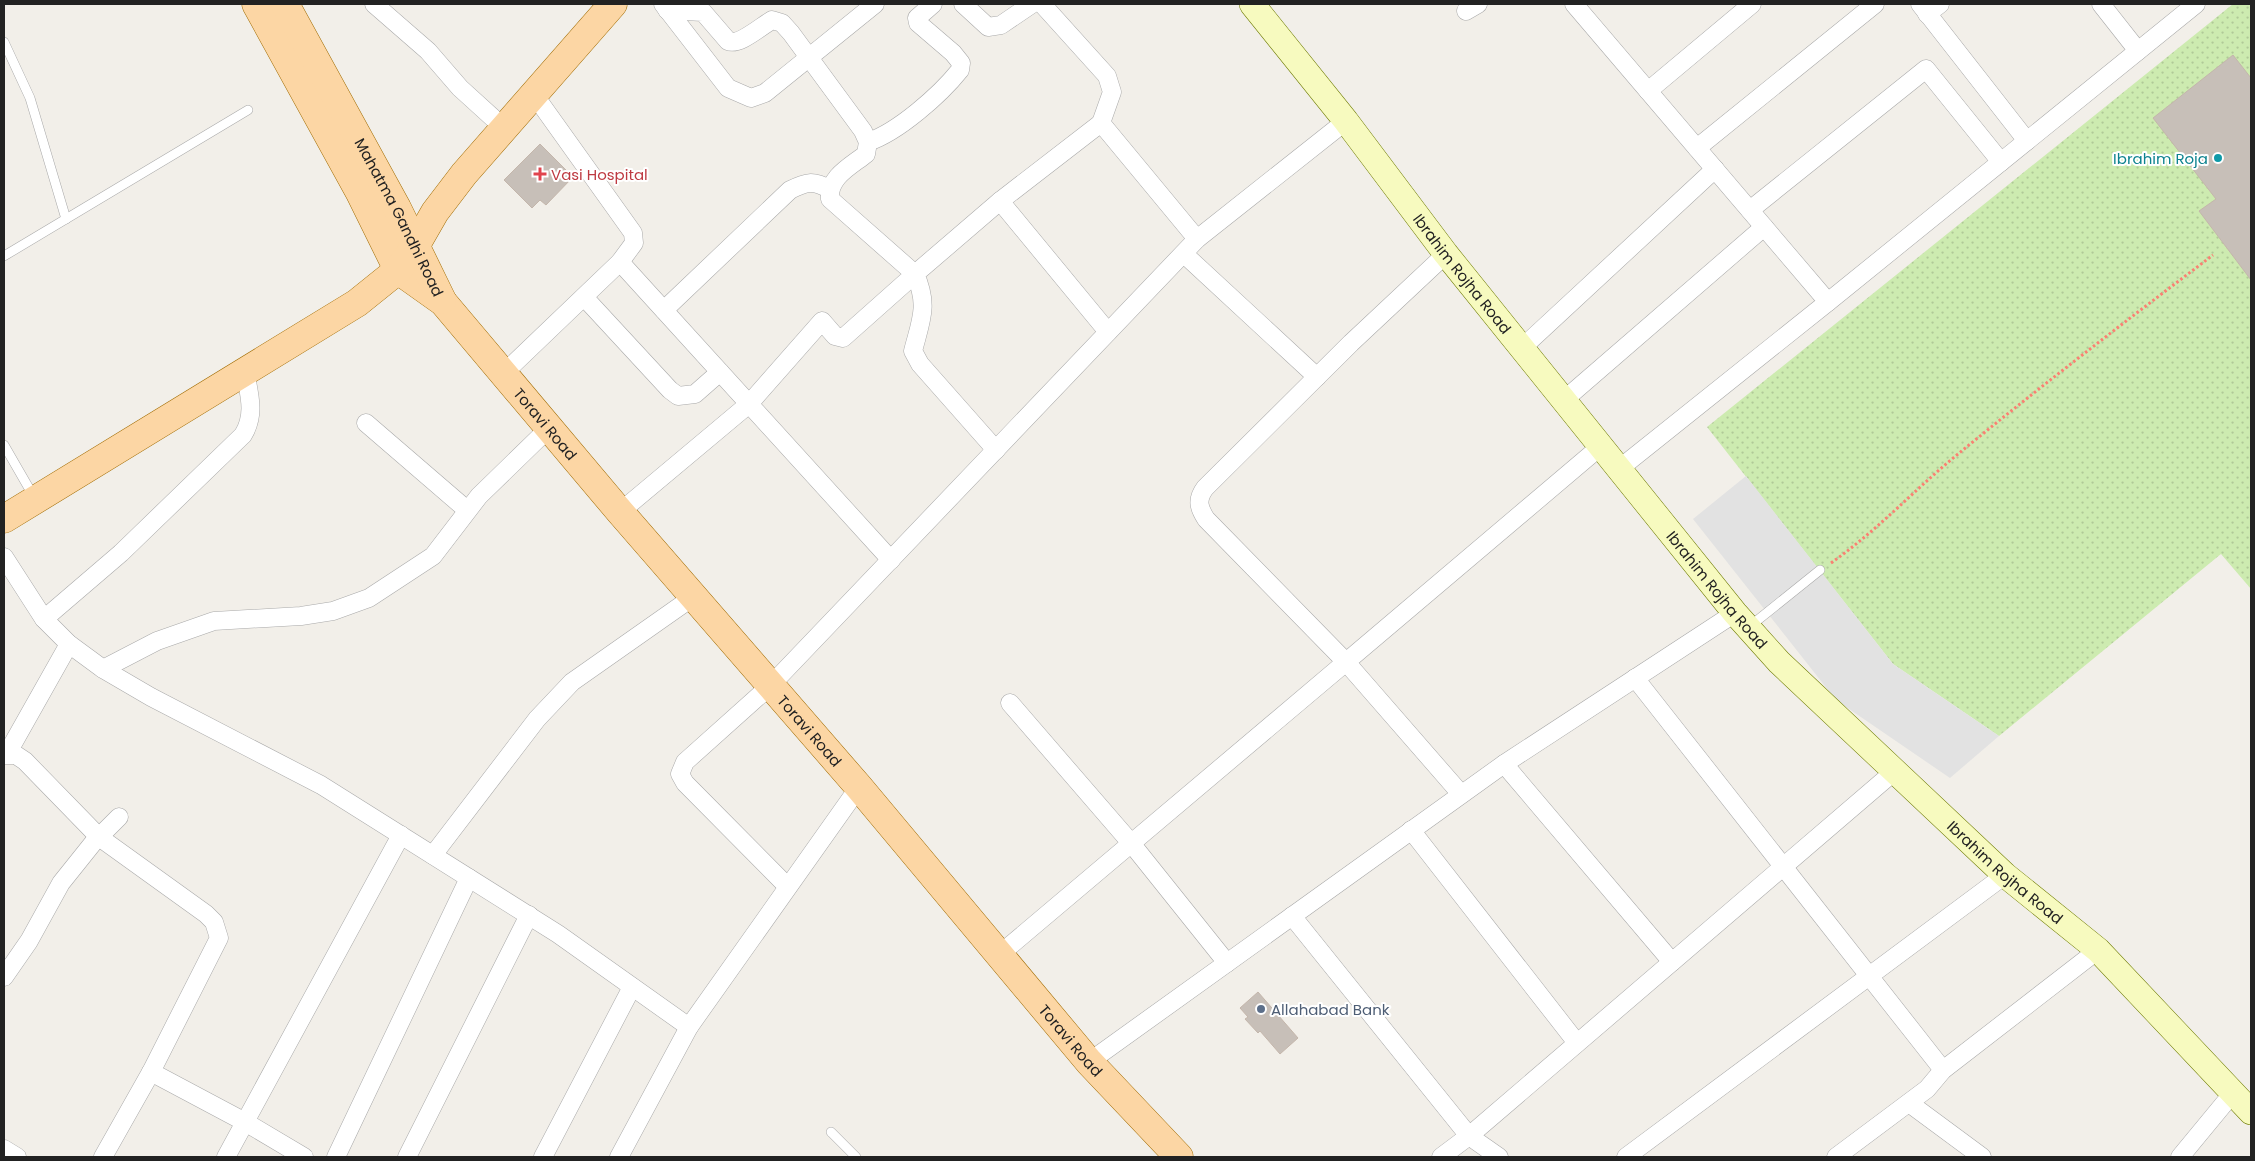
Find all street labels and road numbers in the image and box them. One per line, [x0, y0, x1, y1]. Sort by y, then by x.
street label: Mahatma Gandhi Road [350, 134, 449, 300]
street label: Ibrahim Rojha Road [1409, 209, 1516, 338]
street label: Toravi Road [509, 383, 582, 464]
street label: Ibrahim Rojha Road [1662, 526, 1773, 653]
street label: Toravi Road [773, 690, 847, 771]
street label: Ibrahim Rojha Road [1943, 816, 2068, 928]
street label: Toravi Road [1034, 1000, 1108, 1081]

